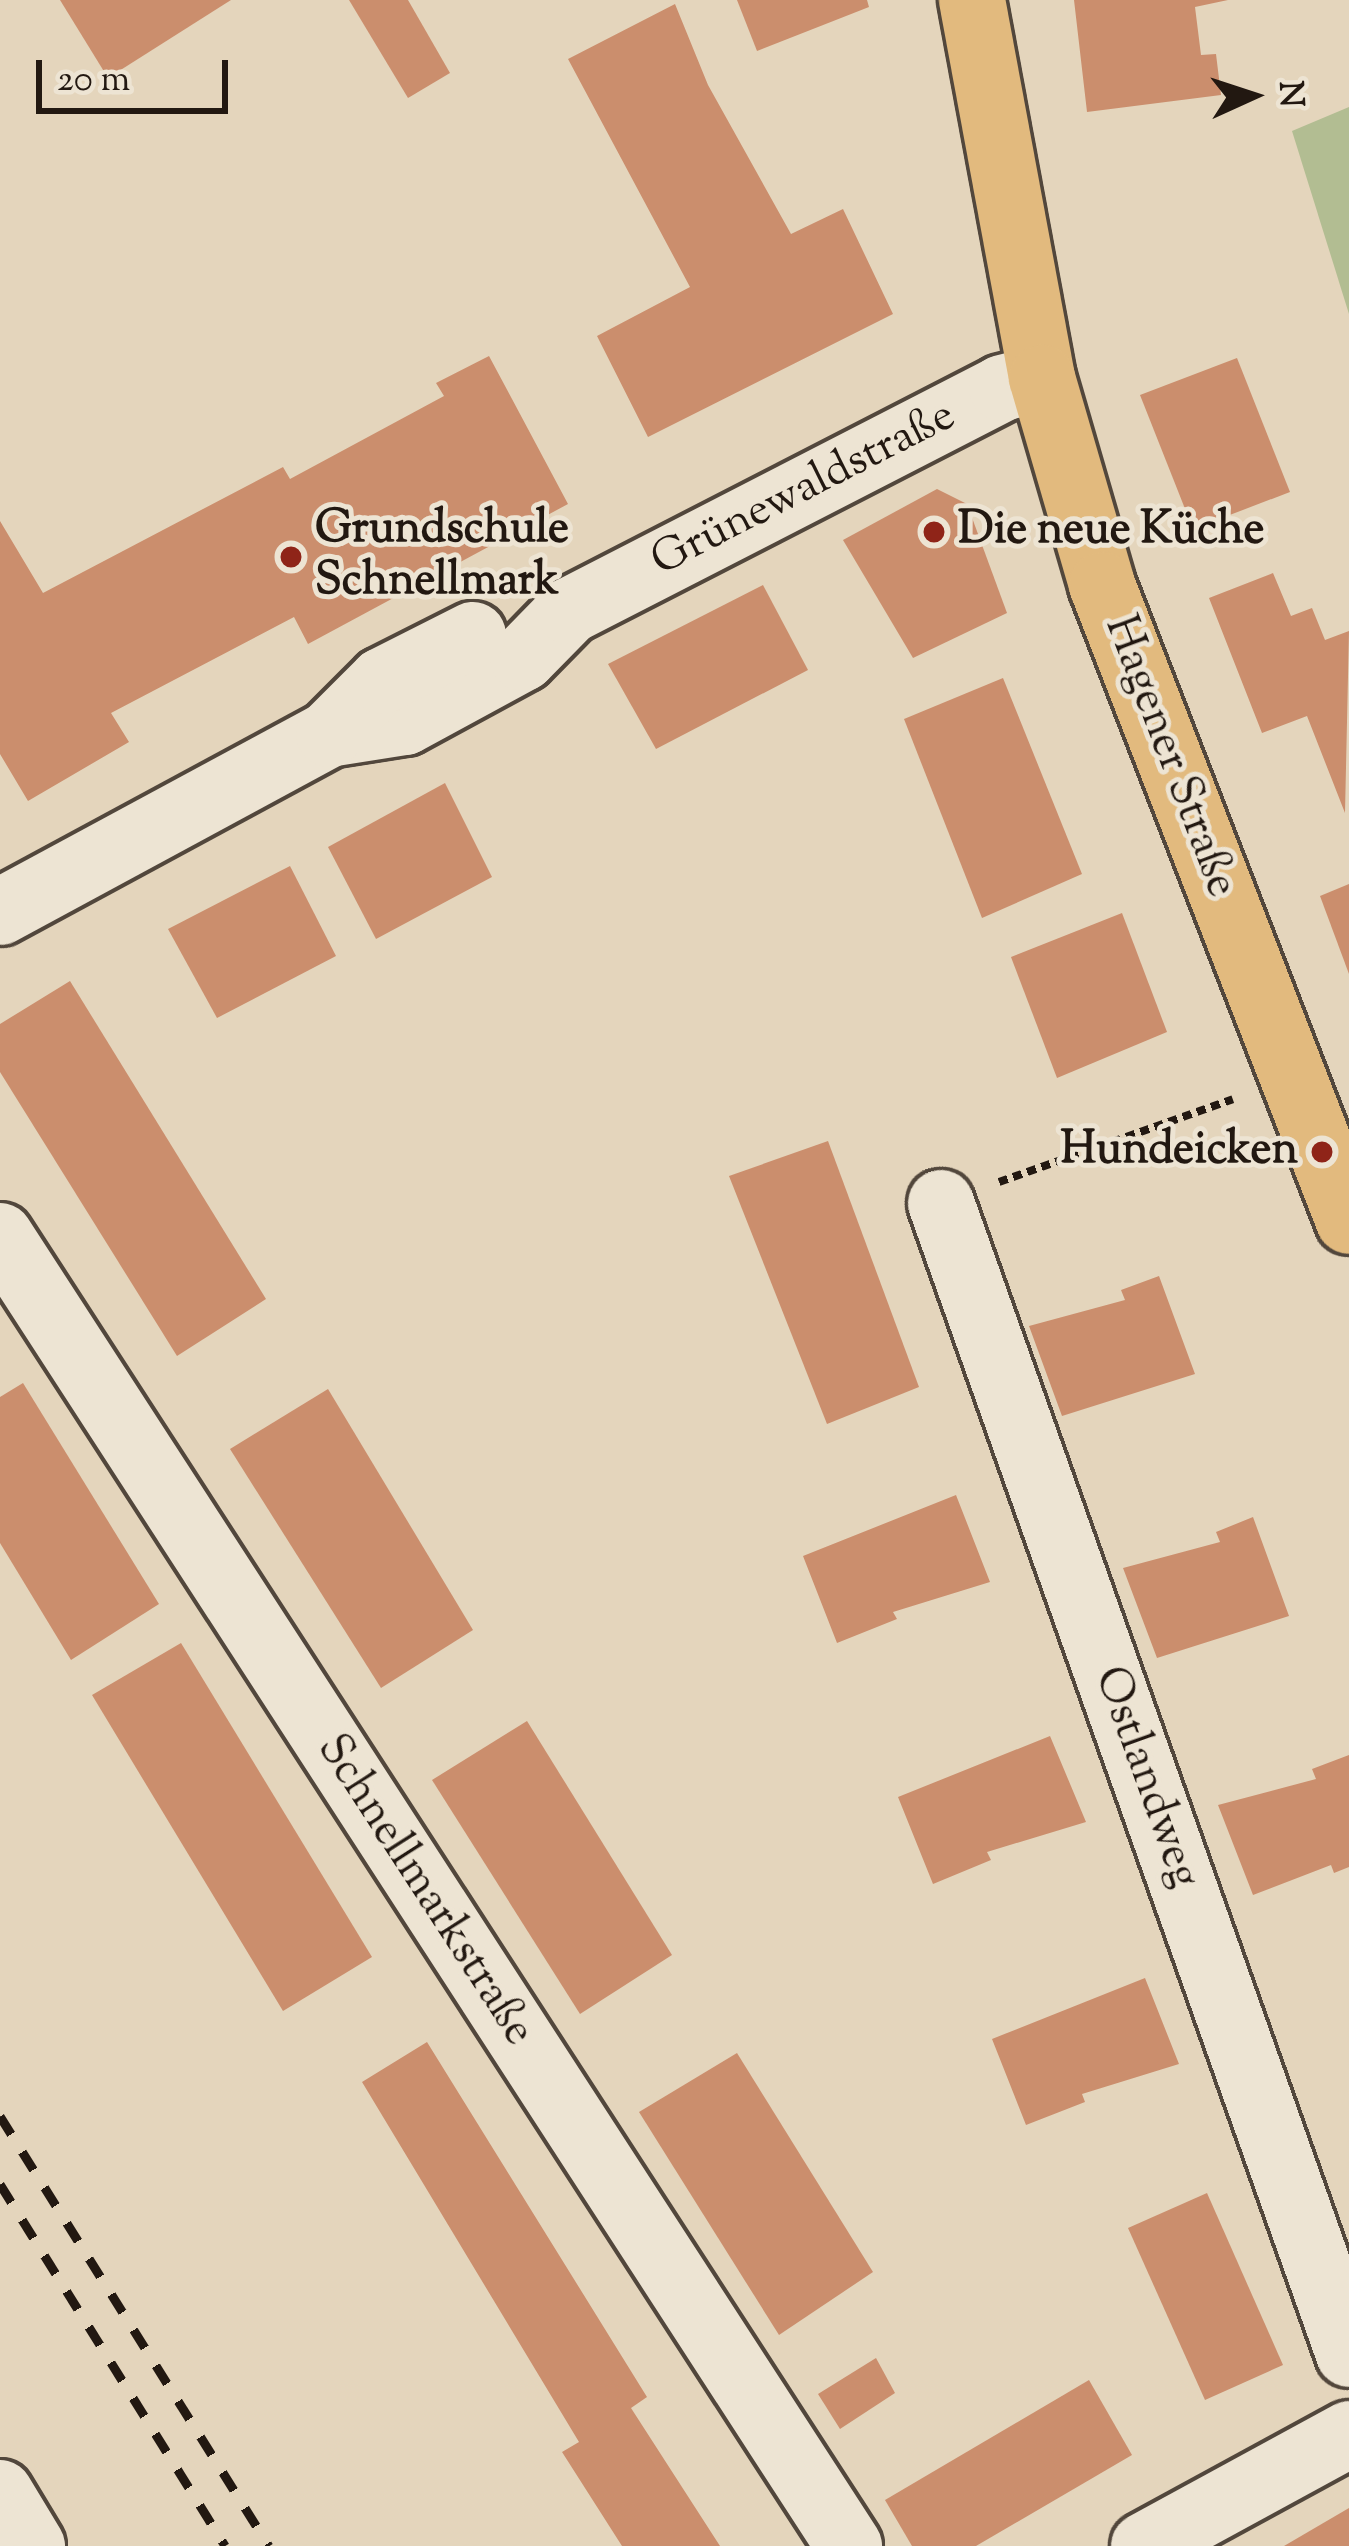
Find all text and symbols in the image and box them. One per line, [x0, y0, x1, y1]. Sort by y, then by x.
scale bar [42, 36, 234, 110]
north arrow [1193, 36, 1313, 156]
text: 20 m [57, 55, 130, 107]
text: N [1264, 80, 1314, 109]
street label: Grünewaldstraße [643, 390, 965, 590]
place label: Grundschule Schnellmark [315, 504, 569, 610]
place label: Die neue Küche [958, 505, 1264, 559]
marker: Die neue Küche [921, 519, 947, 545]
marker: Grundschule Schnellmark [278, 544, 304, 570]
street label: Hagener Straße [1091, 609, 1247, 905]
place label: Hundeicken [1060, 1125, 1298, 1179]
marker: Hundeicken [1309, 1139, 1335, 1165]
street label: Ostlandweg [1080, 1660, 1210, 1896]
street label: Schnellmarkstraße [304, 1726, 544, 2056]

